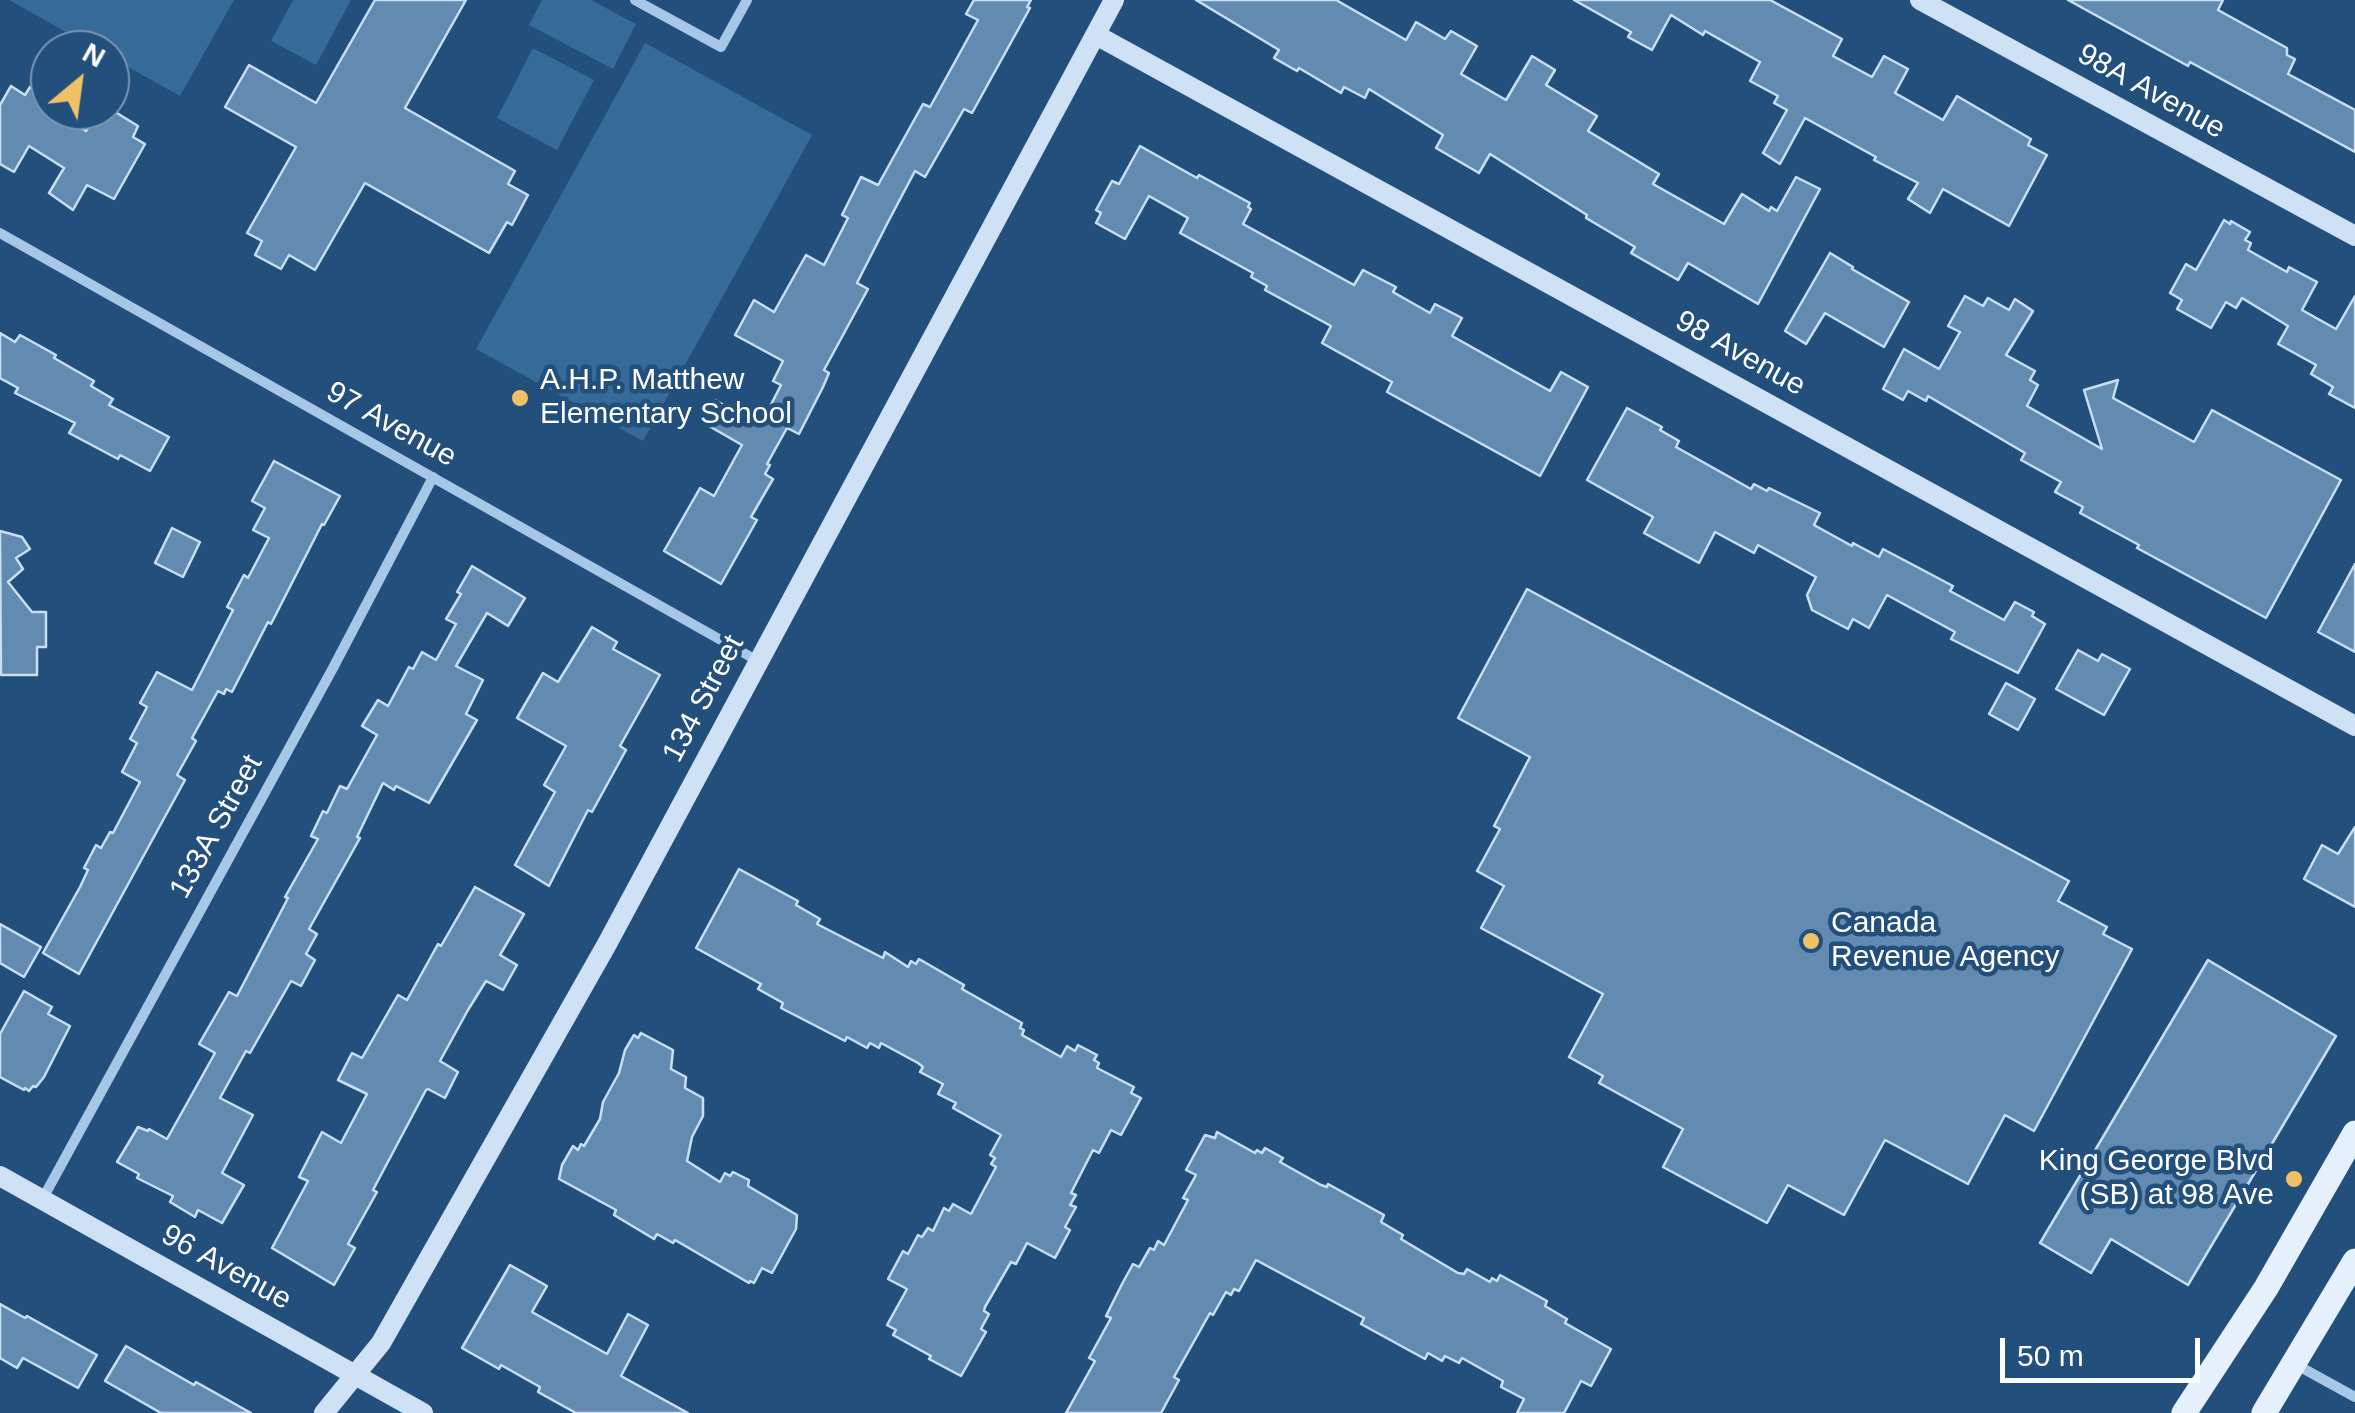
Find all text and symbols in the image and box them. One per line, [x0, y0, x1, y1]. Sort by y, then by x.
north arrow [30, 30, 130, 130]
text: N [77, 37, 110, 74]
street label: 98A Avenue [2071, 37, 2231, 147]
street label: 98 Avenue [1669, 304, 1811, 404]
place label: A.H.P. Matthew Elementary School [540, 363, 792, 434]
street label: 97 Avenue [320, 375, 462, 475]
marker: A.H.P. Matthew Elementary School [509, 387, 531, 409]
street label: 134 Street [656, 629, 752, 769]
street label: 133A Street [163, 749, 271, 905]
place label: Canada Revenue Agency [1831, 906, 2059, 976]
marker: Canada Revenue Agency [1800, 930, 1822, 952]
place label: King George Blvd (SB) at 98 Ave [2039, 1144, 2274, 1214]
marker: King George Blvd (SB) at 98 Ave [2283, 1168, 2305, 1190]
street label: 96 Avenue [155, 1218, 297, 1318]
scale bar [2005, 1318, 2205, 1380]
text: 50 m [2017, 1339, 2084, 1372]

